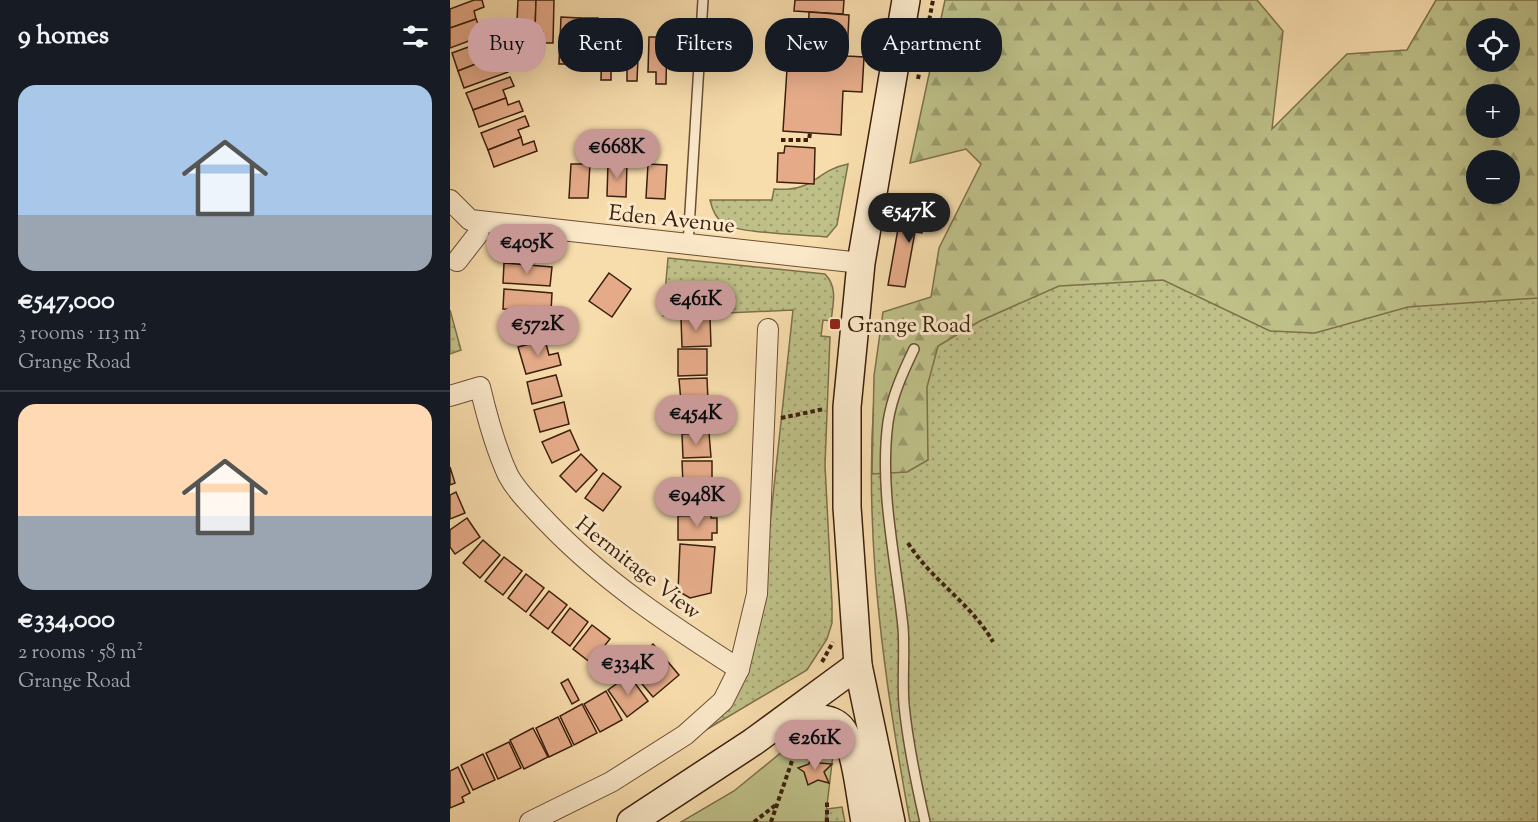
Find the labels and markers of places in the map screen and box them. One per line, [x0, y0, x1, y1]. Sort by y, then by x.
pin: €668K [575, 129, 659, 180]
pin: €547K [867, 193, 951, 244]
pin: €405K [485, 224, 569, 275]
pin: €461K [654, 281, 738, 332]
pin: €572K [496, 306, 580, 357]
place label: Grange Road [847, 311, 971, 343]
marker: Grange Road [828, 317, 842, 331]
pin: €454K [654, 395, 738, 446]
pin: €948K [655, 477, 739, 528]
pin: €334K [586, 645, 670, 696]
pin: €261K [773, 720, 857, 771]

